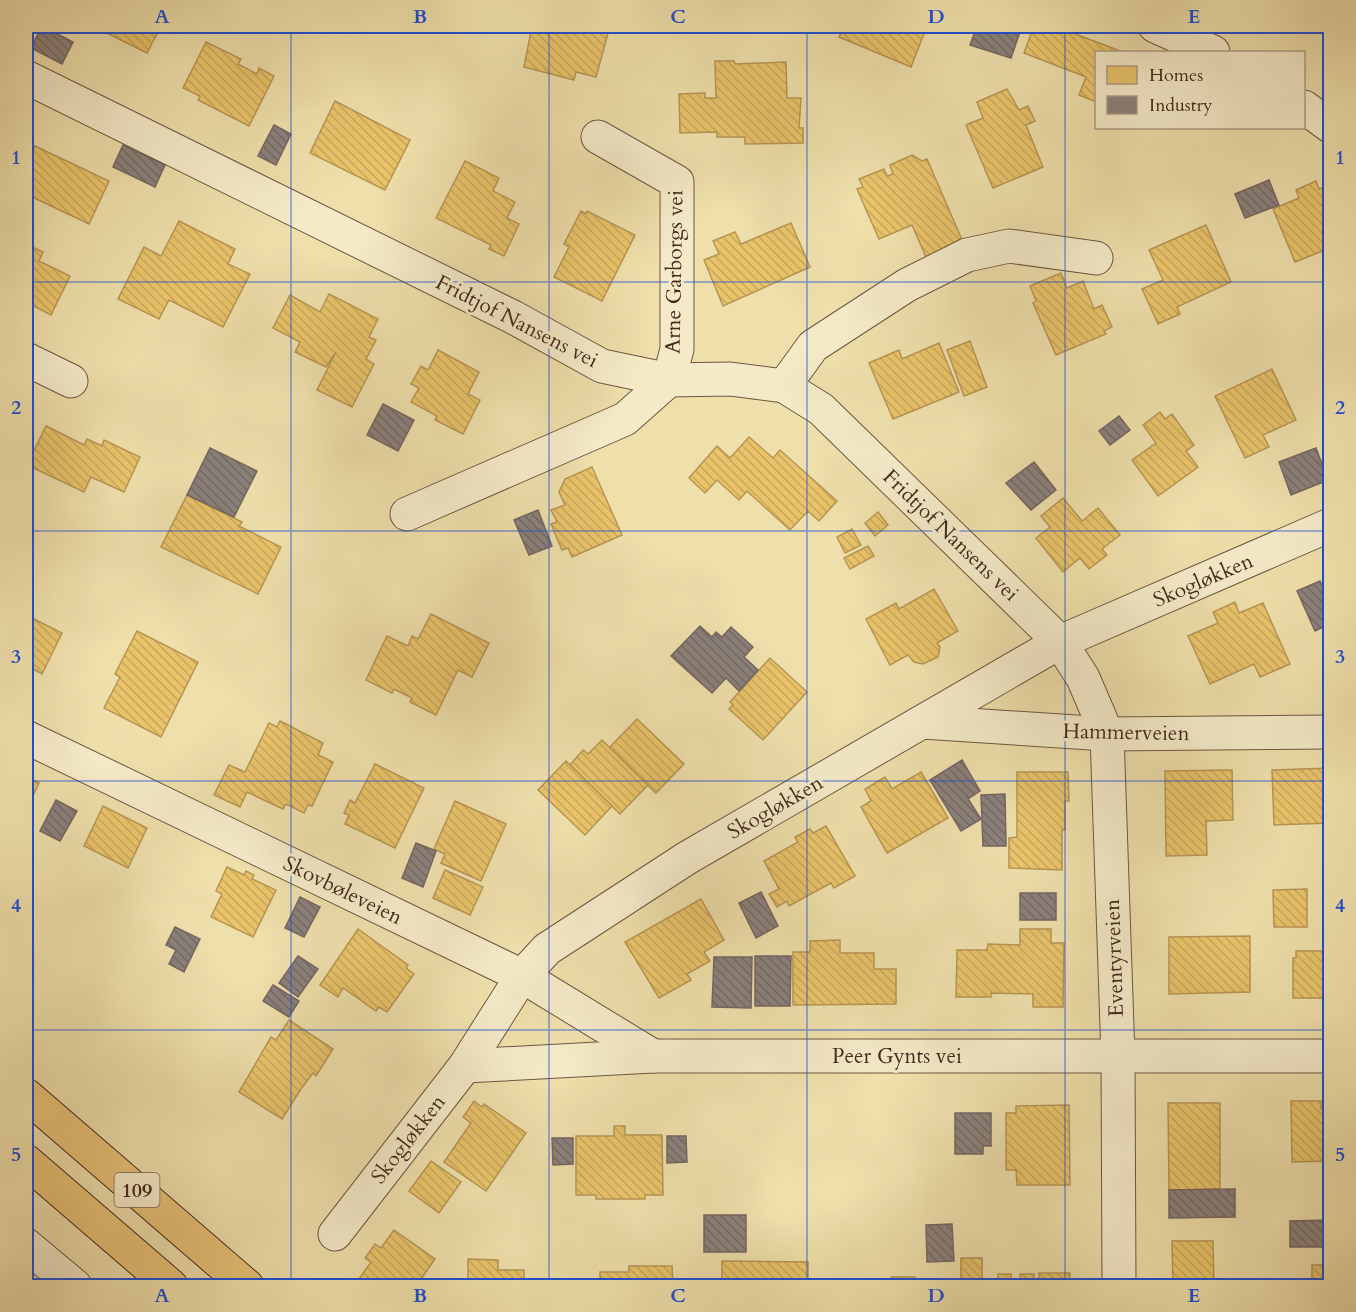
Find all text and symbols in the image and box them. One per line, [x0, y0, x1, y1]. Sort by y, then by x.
text: A [154, 3, 170, 30]
text: B [413, 3, 427, 30]
text: C [670, 3, 686, 30]
text: D [927, 3, 945, 30]
text: E [1188, 3, 1200, 30]
legend [1095, 51, 1305, 129]
text: Homes [1149, 63, 1203, 88]
text: Industry [1149, 93, 1213, 118]
text: 1 [11, 144, 21, 171]
text: 1 [1335, 144, 1345, 171]
street label: Arne Garborgs vei [659, 190, 690, 354]
street label: Fridtjof Nansens vei [431, 268, 603, 375]
text: 2 [11, 394, 21, 421]
text: 2 [1335, 394, 1345, 421]
street label: Fridtjof Nansens vei [876, 463, 1025, 608]
street label: Skogløkken [1149, 546, 1258, 615]
text: 3 [11, 643, 21, 670]
text: 3 [1335, 643, 1345, 670]
street label: Hammerveien [1062, 717, 1190, 748]
street label: Skogløkken [722, 768, 828, 846]
street label: Skovbøleveien [278, 849, 407, 932]
text: 4 [11, 892, 21, 919]
text: 4 [1335, 892, 1345, 919]
street label: Eventyrveien [1098, 898, 1131, 1017]
street label: Peer Gynts vei [832, 1042, 962, 1071]
street label: Skogløkken [364, 1089, 452, 1190]
text: 5 [11, 1141, 21, 1168]
text: 5 [1335, 1141, 1345, 1168]
road number: 109 [114, 1173, 160, 1207]
text: A [154, 1282, 170, 1309]
text: B [413, 1282, 427, 1309]
text: C [670, 1282, 686, 1309]
text: D [927, 1282, 945, 1309]
text: E [1188, 1282, 1200, 1309]

